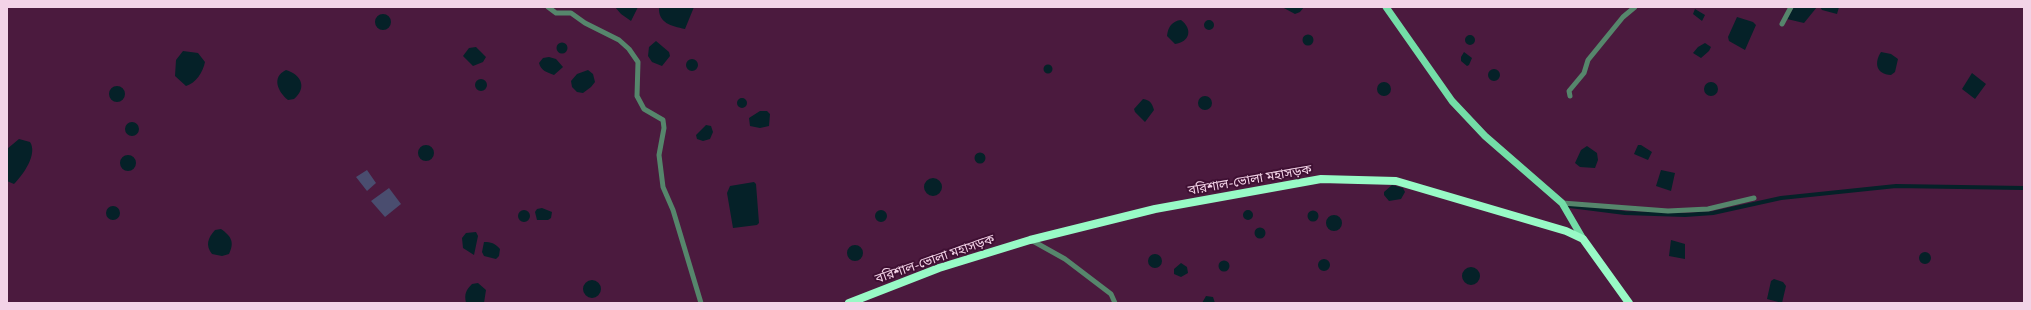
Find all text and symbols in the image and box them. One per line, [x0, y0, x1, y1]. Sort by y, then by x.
street label: বরিশাল-ভোলা মহাসড়ক [1187, 161, 1313, 199]
street label: বরিশাল-ভোলা মহাসড়ক [873, 231, 997, 287]

